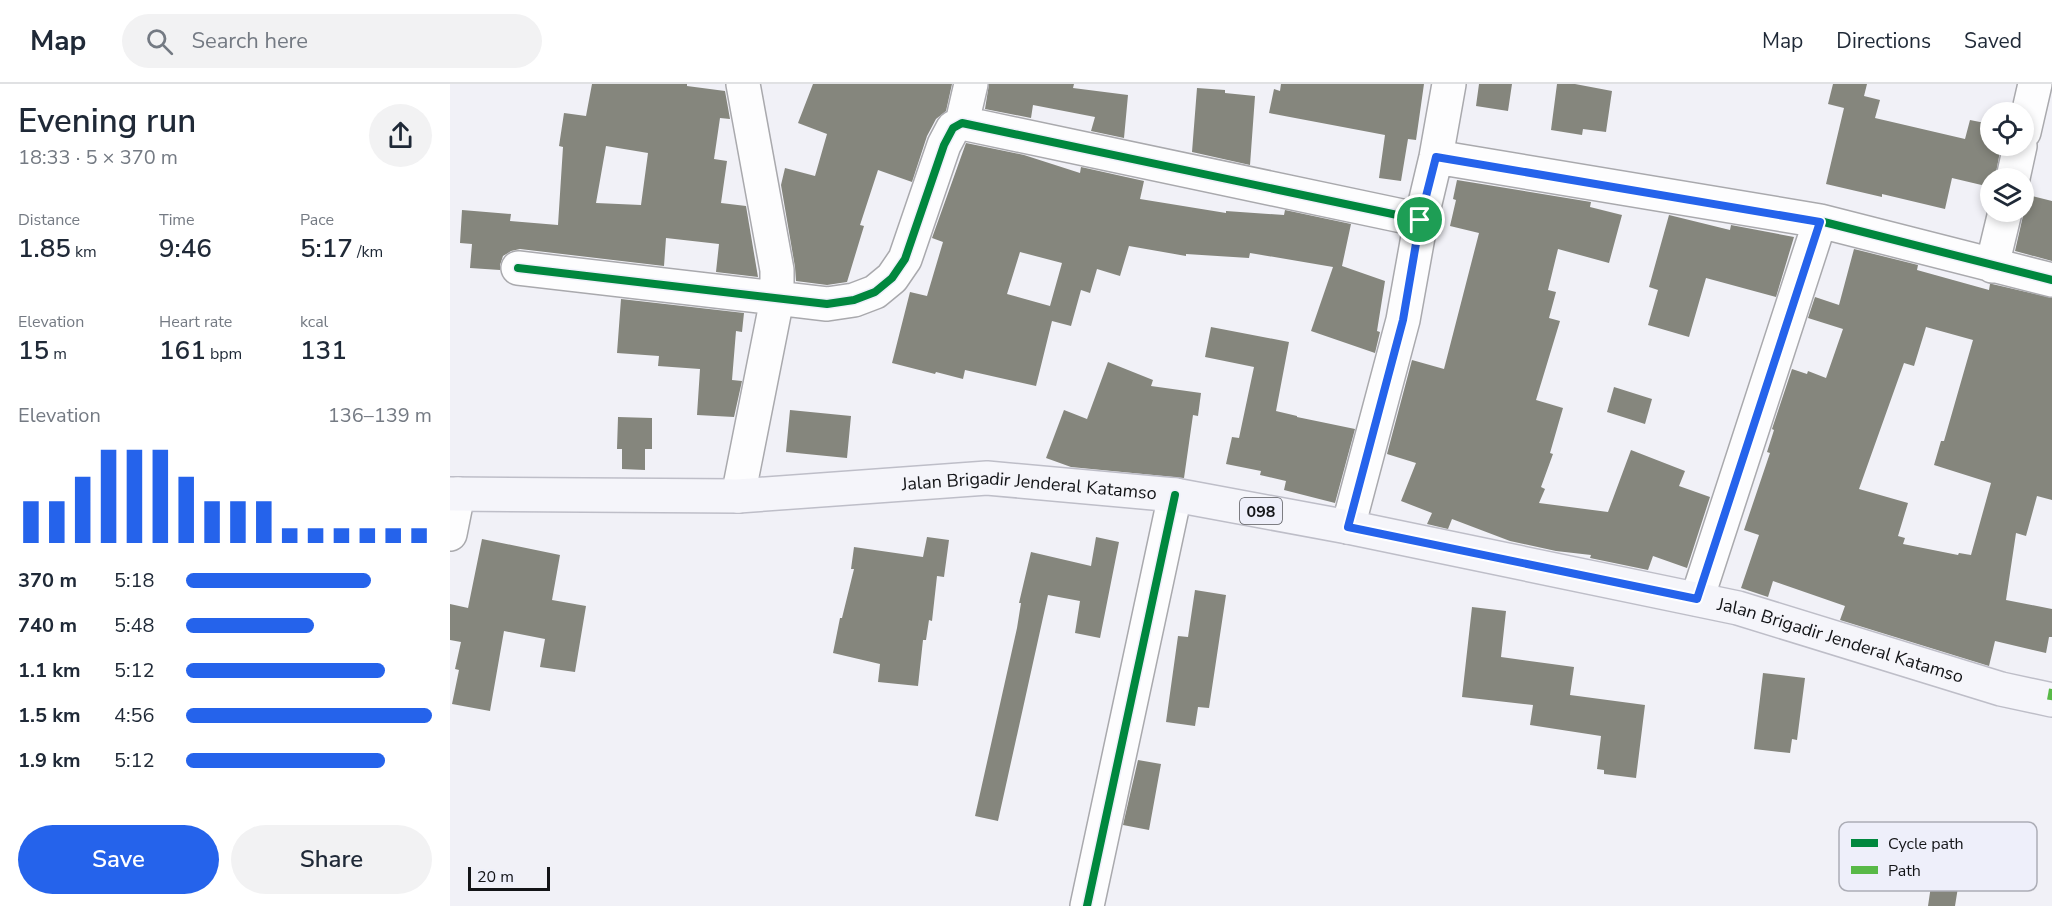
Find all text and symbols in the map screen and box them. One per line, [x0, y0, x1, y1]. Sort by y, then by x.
search box [122, 14, 542, 68]
text: Map [30, 22, 86, 60]
icon: search [143, 25, 176, 58]
text: Search here [191, 26, 308, 56]
text: Map [1762, 27, 1803, 55]
text: Directions [1836, 27, 1931, 55]
text: Saved [1964, 27, 2022, 55]
text: Evening run [18, 99, 196, 144]
map controls [1980, 102, 2034, 222]
button: locate [1980, 102, 2034, 156]
button: share [369, 104, 432, 167]
text: 18:33 · 5 × 370 m [18, 144, 178, 171]
button: layers [1980, 168, 2034, 222]
pin [1394, 194, 1445, 245]
icon: arrive [1403, 203, 1436, 236]
text: Distance [18, 209, 80, 231]
text: Time [159, 209, 195, 231]
text: Pace [300, 209, 334, 231]
text: 1.85 [18, 231, 71, 266]
text: 9:46 [159, 231, 212, 266]
text: 5:17 [300, 231, 353, 266]
text: km [71, 241, 97, 263]
text: /km [353, 241, 383, 263]
text: Elevation [18, 311, 84, 333]
text: Heart rate [159, 311, 232, 333]
text: kcal [300, 311, 328, 333]
text: 15 [18, 333, 49, 368]
text: 161 [159, 333, 206, 368]
text: 131 [300, 333, 347, 368]
text: m [49, 343, 67, 365]
text: bpm [206, 343, 242, 365]
text: Elevation [18, 402, 101, 429]
text: 136–139 m [328, 402, 432, 429]
street label: Jalan Brigadir Jenderal Katamso [900, 466, 1158, 505]
road number: 098 [1240, 498, 1282, 524]
text: 370 m [18, 567, 77, 594]
text: 5:18 [114, 567, 155, 594]
street label: Jalan Brigadir Jenderal Katamso [1714, 592, 1967, 689]
text: 740 m [18, 612, 77, 639]
text: 5:48 [114, 612, 155, 639]
text: 1.1 km [18, 657, 81, 684]
text: 5:12 [114, 657, 155, 684]
text: 1.5 km [18, 702, 81, 729]
text: 4:56 [114, 702, 155, 729]
text: 1.9 km [18, 747, 81, 774]
text: 5:12 [114, 747, 155, 774]
legend [1839, 822, 2037, 891]
button: Save [18, 825, 219, 894]
button: Share [231, 825, 432, 894]
text: Cycle path [1888, 833, 1964, 855]
text: Path [1888, 860, 1921, 882]
scale bar [468, 864, 550, 892]
text: 20 m [477, 866, 514, 888]

